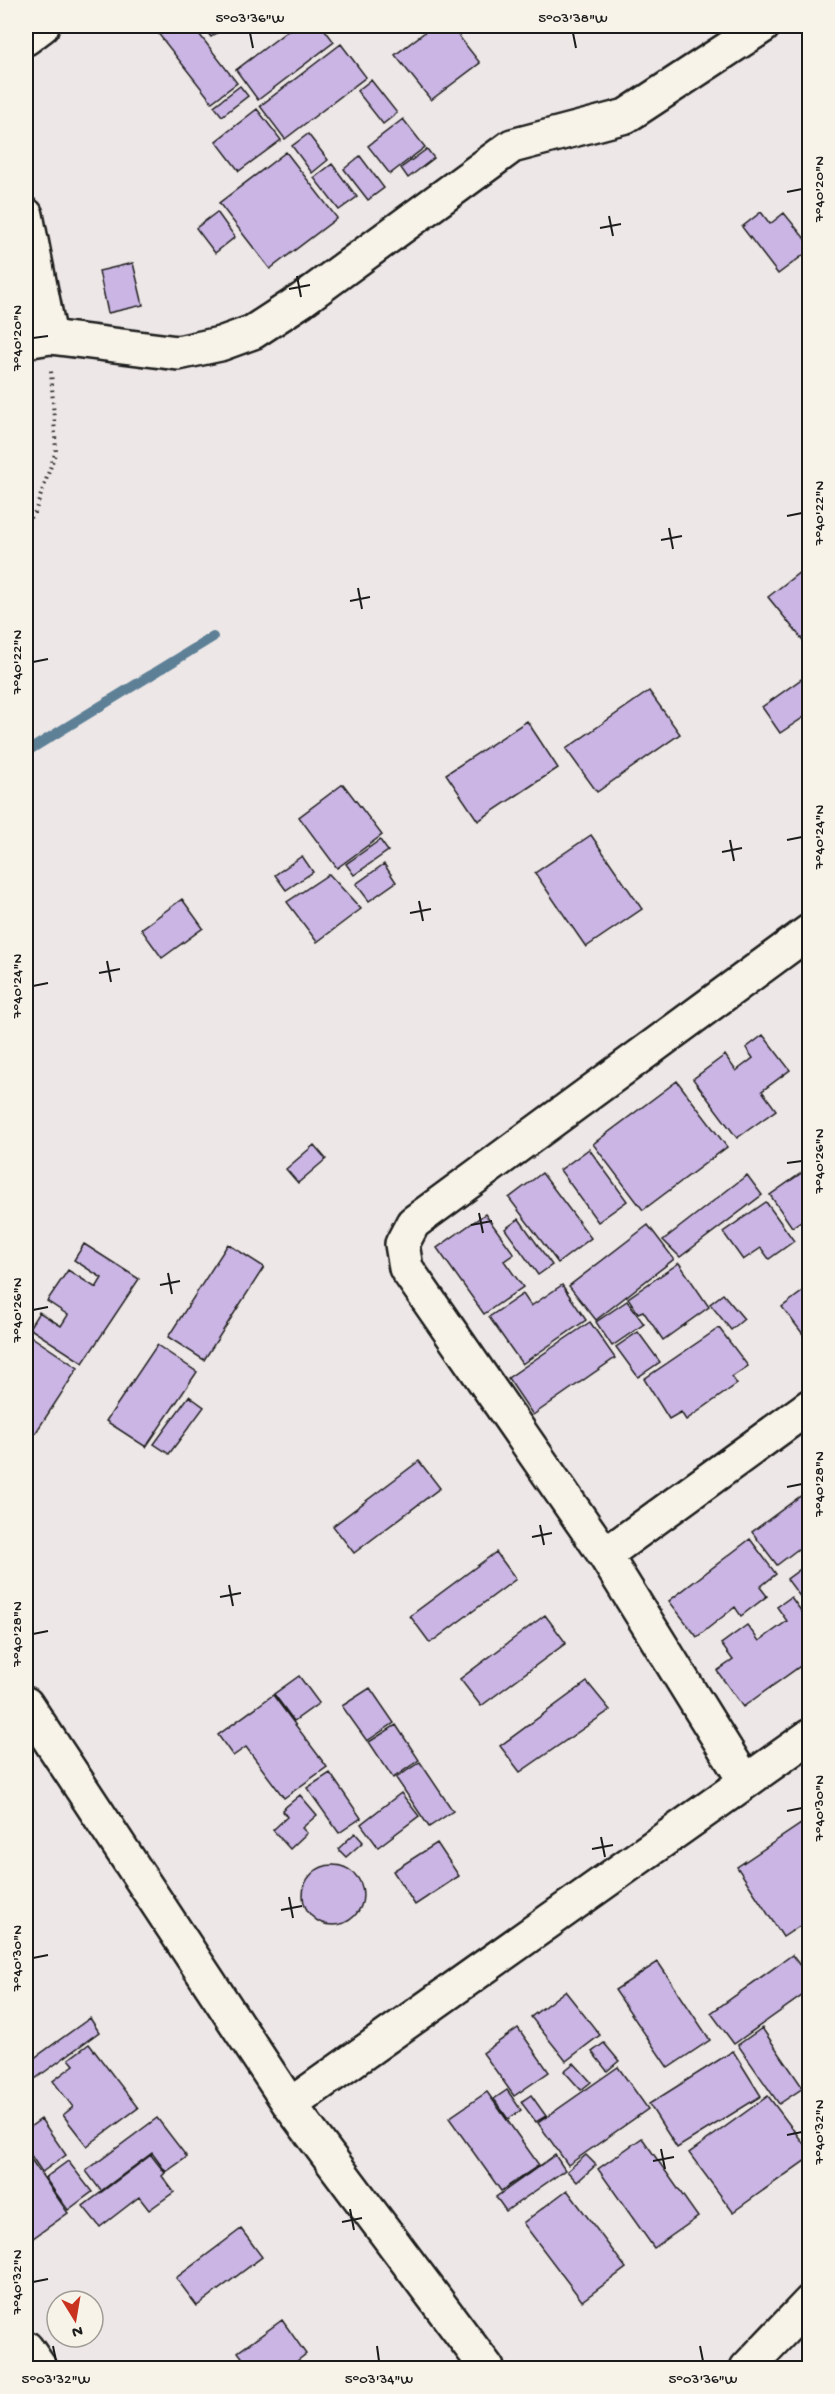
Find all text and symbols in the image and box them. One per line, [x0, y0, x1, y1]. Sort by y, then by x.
text: 5°03'36"W [215, 10, 285, 28]
text: 5°03'38"W [538, 10, 608, 28]
text: 7°40'20"N [811, 156, 829, 223]
text: 7°40'20"N [9, 305, 27, 372]
text: 7°40'22"N [811, 480, 829, 546]
text: 7°40'22"N [9, 629, 27, 695]
text: 7°40'24"N [811, 805, 829, 870]
text: 7°40'24"N [9, 954, 27, 1019]
text: 7°40'26"N [811, 1128, 829, 1194]
text: 7°40'26"N [9, 1277, 27, 1343]
text: 7°40'28"N [811, 1451, 829, 1518]
text: 7°40'28"N [9, 1601, 27, 1668]
text: 7°40'30"N [811, 1775, 829, 1842]
text: 7°40'30"N [9, 1925, 27, 1992]
text: 7°40'32"N [811, 2099, 829, 2166]
text: 7°40'32"N [9, 2249, 27, 2316]
north arrow [45, 2289, 105, 2349]
text: N [70, 2320, 84, 2341]
text: 5°03'32"W [22, 2371, 91, 2389]
text: 5°03'34"W [345, 2371, 414, 2389]
text: 5°03'36"W [668, 2371, 738, 2389]

